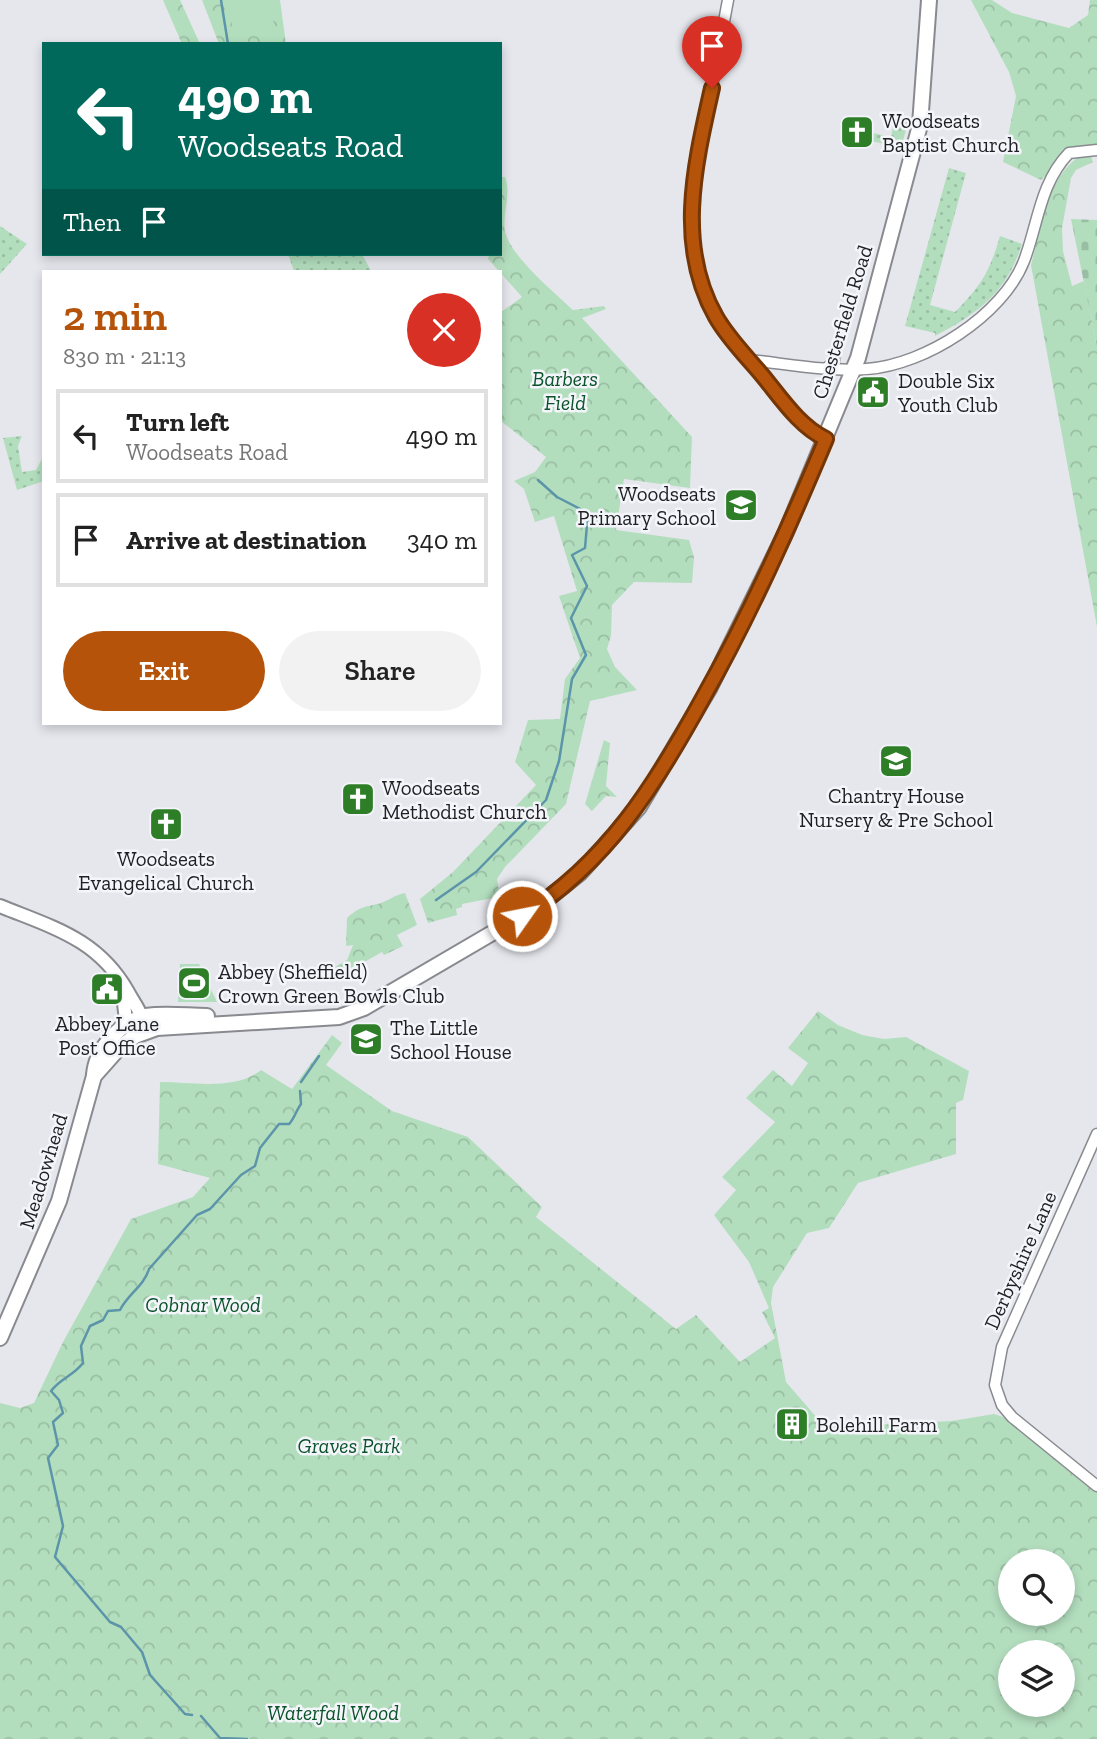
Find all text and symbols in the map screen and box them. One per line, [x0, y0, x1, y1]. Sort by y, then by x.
pin [682, 16, 742, 88]
icon: arrive [693, 27, 731, 65]
text: 490 m [178, 67, 312, 126]
icon: left [63, 70, 154, 161]
place label: Woodseats Baptist Church [882, 108, 1019, 157]
church icon: Woodseats Baptist Church [838, 113, 876, 151]
text: Woodseats Road [178, 127, 403, 165]
icon: arrive [135, 203, 173, 241]
text: Then [63, 206, 121, 238]
street label: Chesterfield Road [807, 242, 877, 402]
text: 2 min [63, 290, 167, 341]
button: close [407, 293, 481, 367]
text: 830 m · 21:13 [63, 342, 186, 370]
park label: Barbers Field [532, 366, 598, 415]
place label: Double Six Youth Club [897, 368, 998, 417]
public building icon: Double Six Youth Club [854, 373, 892, 411]
text: Turn left [126, 406, 229, 438]
icon: left [67, 417, 105, 455]
text: 490 m [406, 420, 477, 452]
text: Woodseats Road [126, 438, 288, 466]
place label: Woodseats Primary School [577, 481, 716, 530]
school or university icon: Woodseats Primary School [722, 486, 760, 524]
icon: arrive [67, 521, 105, 559]
text: Arrive at destination [126, 524, 366, 556]
text: 340 m [407, 524, 477, 556]
button: Exit [63, 631, 265, 711]
button: Share [279, 631, 481, 711]
school or university icon: Chantry House Nursery & Pre School [877, 742, 915, 780]
place label: Woodseats Methodist Church [382, 775, 547, 824]
church icon: Woodseats Methodist Church [339, 780, 377, 818]
place label: Chantry House Nursery & Pre School [799, 783, 993, 832]
church icon: Woodseats Evangelical Church [147, 805, 185, 843]
place label: Woodseats Evangelical Church [78, 846, 254, 895]
position arrow [485, 879, 559, 953]
place label: Abbey (Sheffield) Crown Green Bowls Club [218, 959, 445, 1008]
sports icon: Abbey (Sheffield) Crown Green Bowls Club [175, 964, 213, 1002]
public building icon: Abbey Lane Post Office [88, 970, 126, 1008]
place label: Abbey Lane Post Office [55, 1011, 159, 1060]
place label: The Little School House [390, 1015, 512, 1064]
school or university icon: The Little School House [347, 1020, 385, 1058]
street label: Meadowhead [14, 1110, 73, 1232]
street label: Derbyshire Lane [978, 1187, 1062, 1333]
park label: Cobnar Wood [145, 1292, 261, 1317]
building icon: Bolehill Farm [773, 1405, 811, 1443]
place label: Bolehill Farm [816, 1412, 937, 1437]
park label: Graves Park [298, 1433, 400, 1458]
map controls [998, 1549, 1075, 1717]
button: search [998, 1549, 1075, 1626]
button: layers [998, 1640, 1075, 1717]
park label: Waterfall Wood [267, 1700, 399, 1725]

